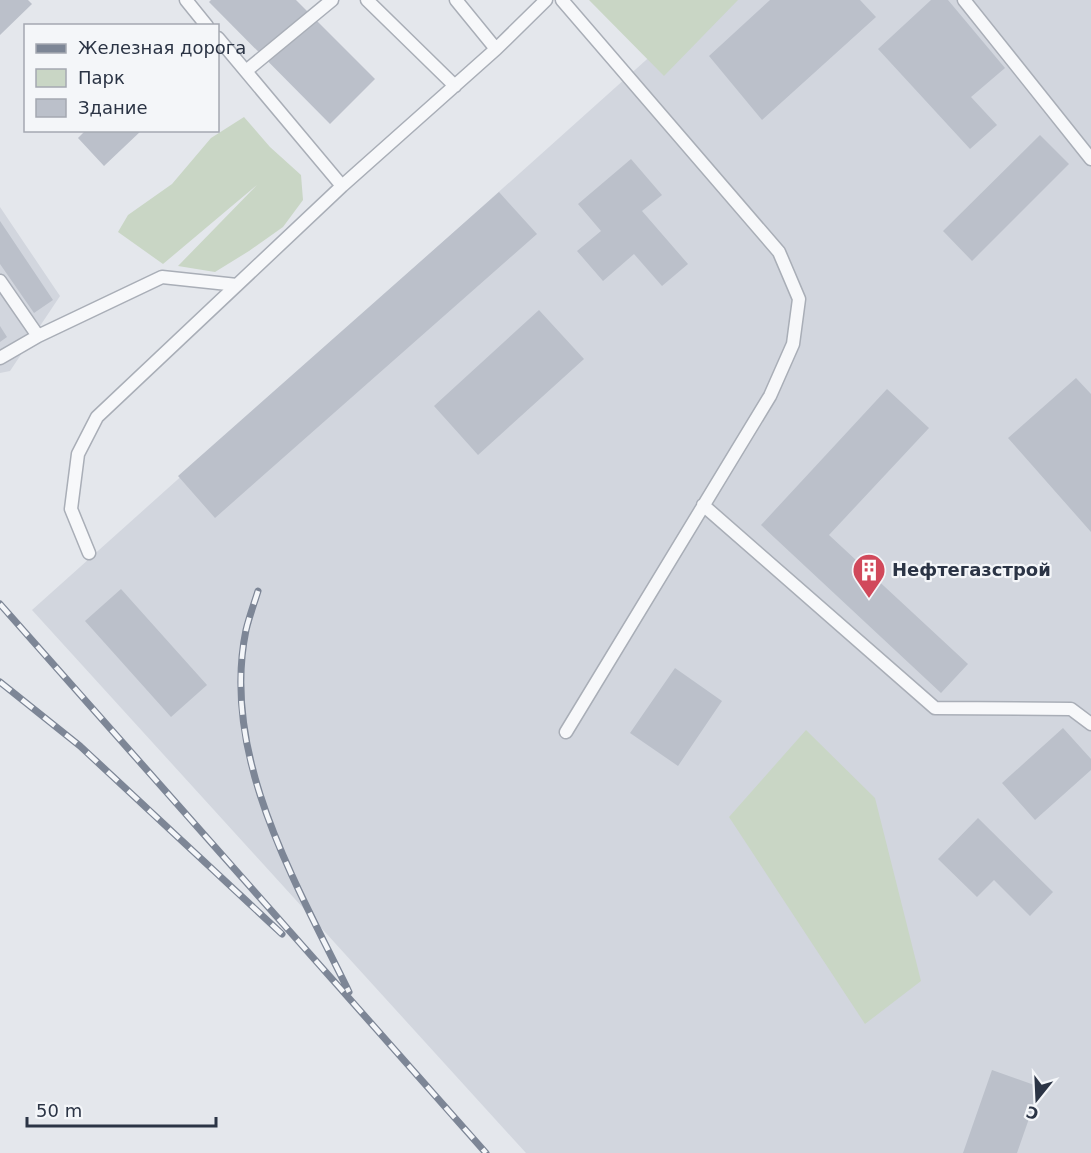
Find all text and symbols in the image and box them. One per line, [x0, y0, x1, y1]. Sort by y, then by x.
legend [24, 24, 219, 132]
text: Железная дорога [78, 37, 246, 58]
text: Парк [78, 67, 125, 88]
text: Здание [78, 97, 148, 118]
building icon: Нефтегазстрой [851, 552, 887, 599]
place label: Нефтегазстрой [892, 559, 1051, 580]
north arrow [1007, 1069, 1067, 1129]
scale bar [27, 1090, 216, 1128]
text: 50 m [36, 1100, 82, 1121]
text: С [1024, 1102, 1041, 1124]

